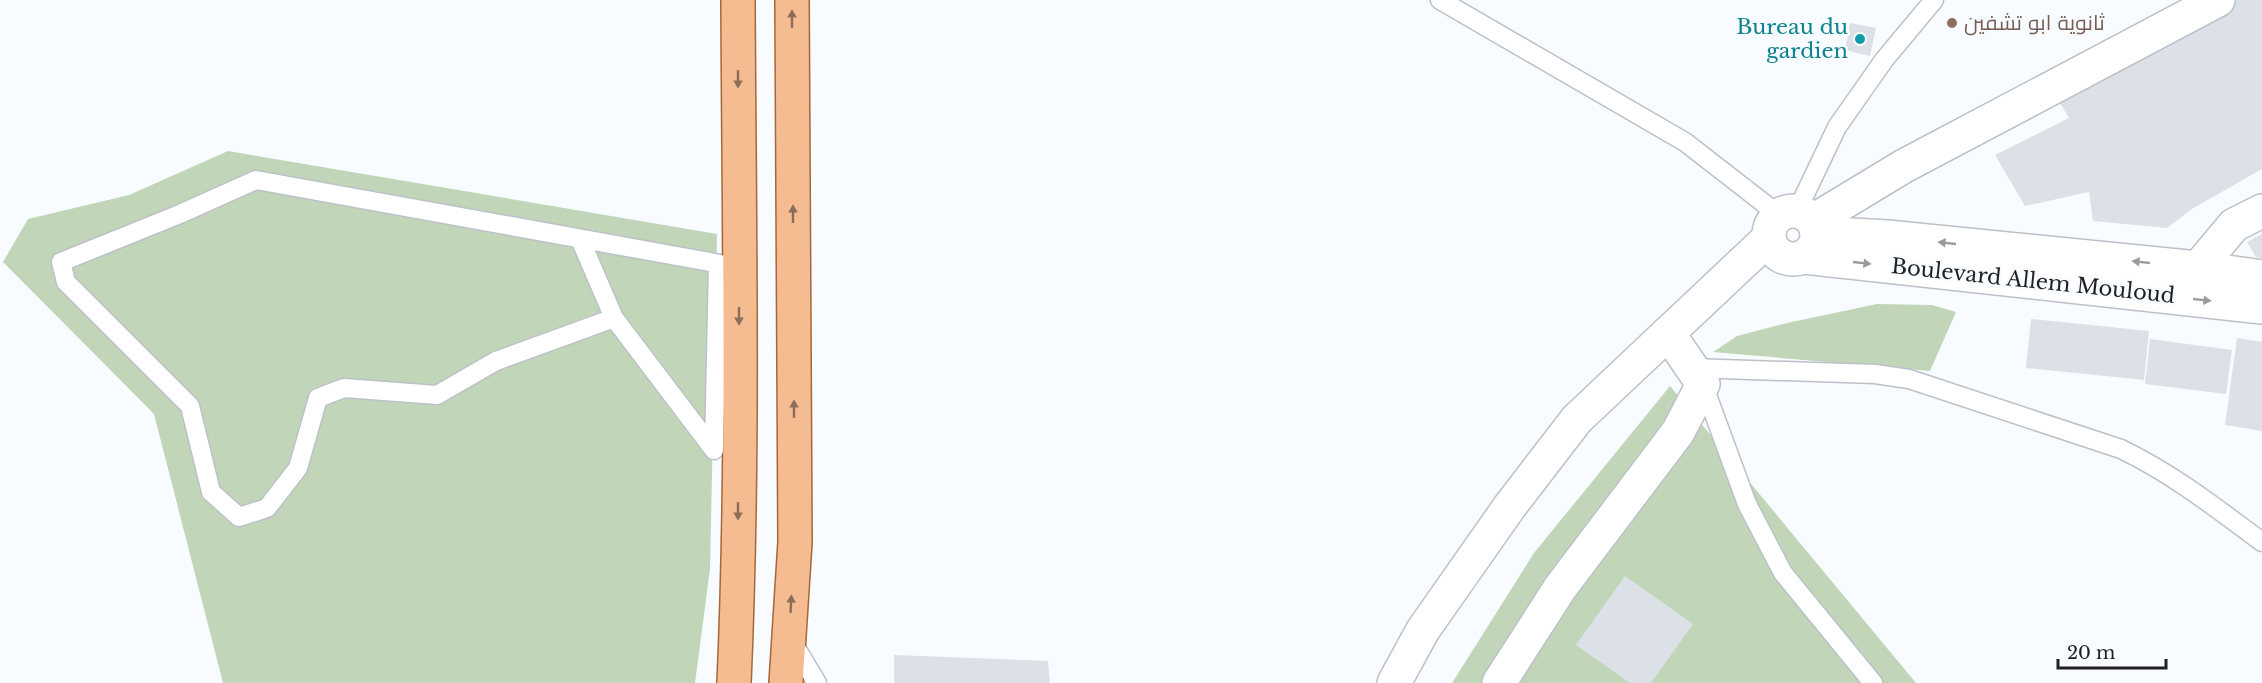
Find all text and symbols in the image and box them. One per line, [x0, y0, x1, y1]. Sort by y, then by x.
one-way arrow [787, 9, 797, 28]
place label: ثانوية ابو تشفين [1964, 10, 2105, 36]
place label: Bureau du gardien [1736, 14, 1848, 64]
marker: ثانوية ابو تشفين [1945, 16, 1959, 30]
marker: Bureau du gardien [1853, 32, 1867, 46]
one-way arrow [733, 70, 743, 89]
one-way arrow [788, 204, 798, 223]
one-way arrow [1938, 238, 1957, 248]
street label: Boulevard Allem Mouloud [1890, 253, 2176, 309]
one-way arrow [2132, 257, 2151, 267]
one-way arrow [1852, 258, 1871, 268]
one-way arrow [2192, 295, 2211, 305]
one-way arrow [734, 307, 744, 326]
one-way arrow [789, 399, 799, 418]
one-way arrow [733, 502, 743, 521]
one-way arrow [787, 594, 796, 613]
scale bar [2058, 632, 2166, 670]
text: 20 m [2067, 642, 2115, 664]

